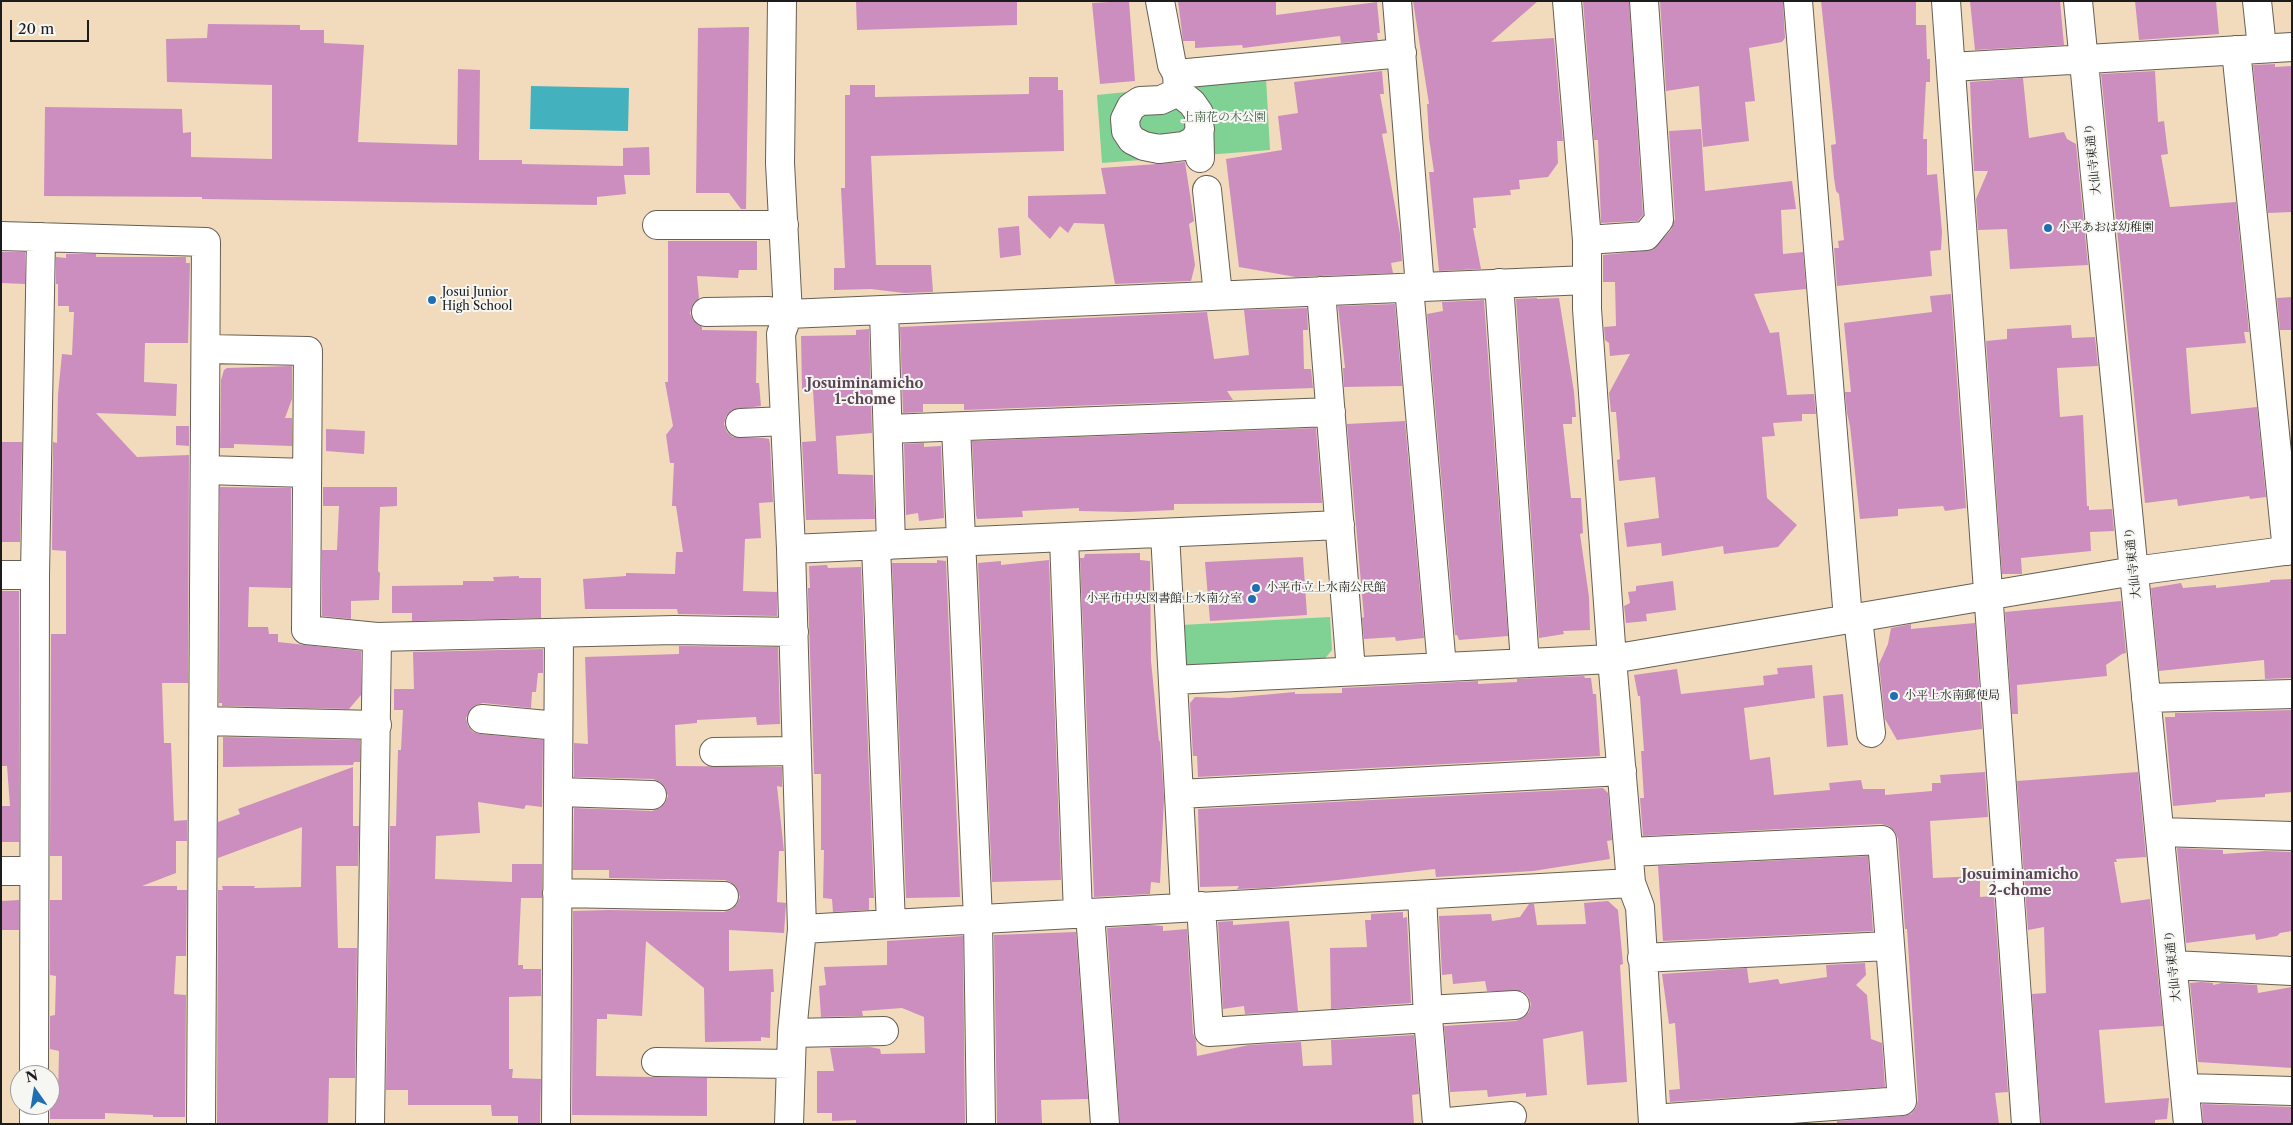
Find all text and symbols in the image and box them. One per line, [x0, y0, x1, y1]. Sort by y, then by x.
scale bar [12, 10, 91, 42]
text: 20 m [18, 19, 54, 38]
park label: 上南花の木公園 [1182, 111, 1266, 125]
street label: 大仙寺東通り [2082, 122, 2104, 196]
place label: 小平あおば幼稚園 [2058, 221, 2154, 235]
marker: 小平あおば幼稚園 [2042, 222, 2054, 234]
place label: Josui Junior High School [442, 286, 512, 314]
marker: Josui Junior High School [426, 294, 438, 306]
district label: Josuiminamicho 1-chome [807, 376, 923, 408]
street label: 大仙寺東通り [2122, 526, 2144, 600]
place label: 小平市立上水南公民館 [1266, 581, 1386, 595]
marker: 小平市立上水南公民館 [1250, 582, 1262, 594]
place label: 小平市中央図書館上水南分室 [1086, 592, 1242, 606]
marker: 小平市中央図書館上水南分室 [1246, 593, 1258, 605]
place label: 小平上水南郵便局 [1904, 689, 2000, 703]
marker: 小平上水南郵便局 [1888, 690, 1900, 702]
district label: Josuiminamicho 2-chome [1962, 867, 2078, 900]
street label: 大仙寺東通り [2162, 929, 2184, 1003]
north arrow [10, 1065, 60, 1115]
text: N [24, 1066, 40, 1086]

